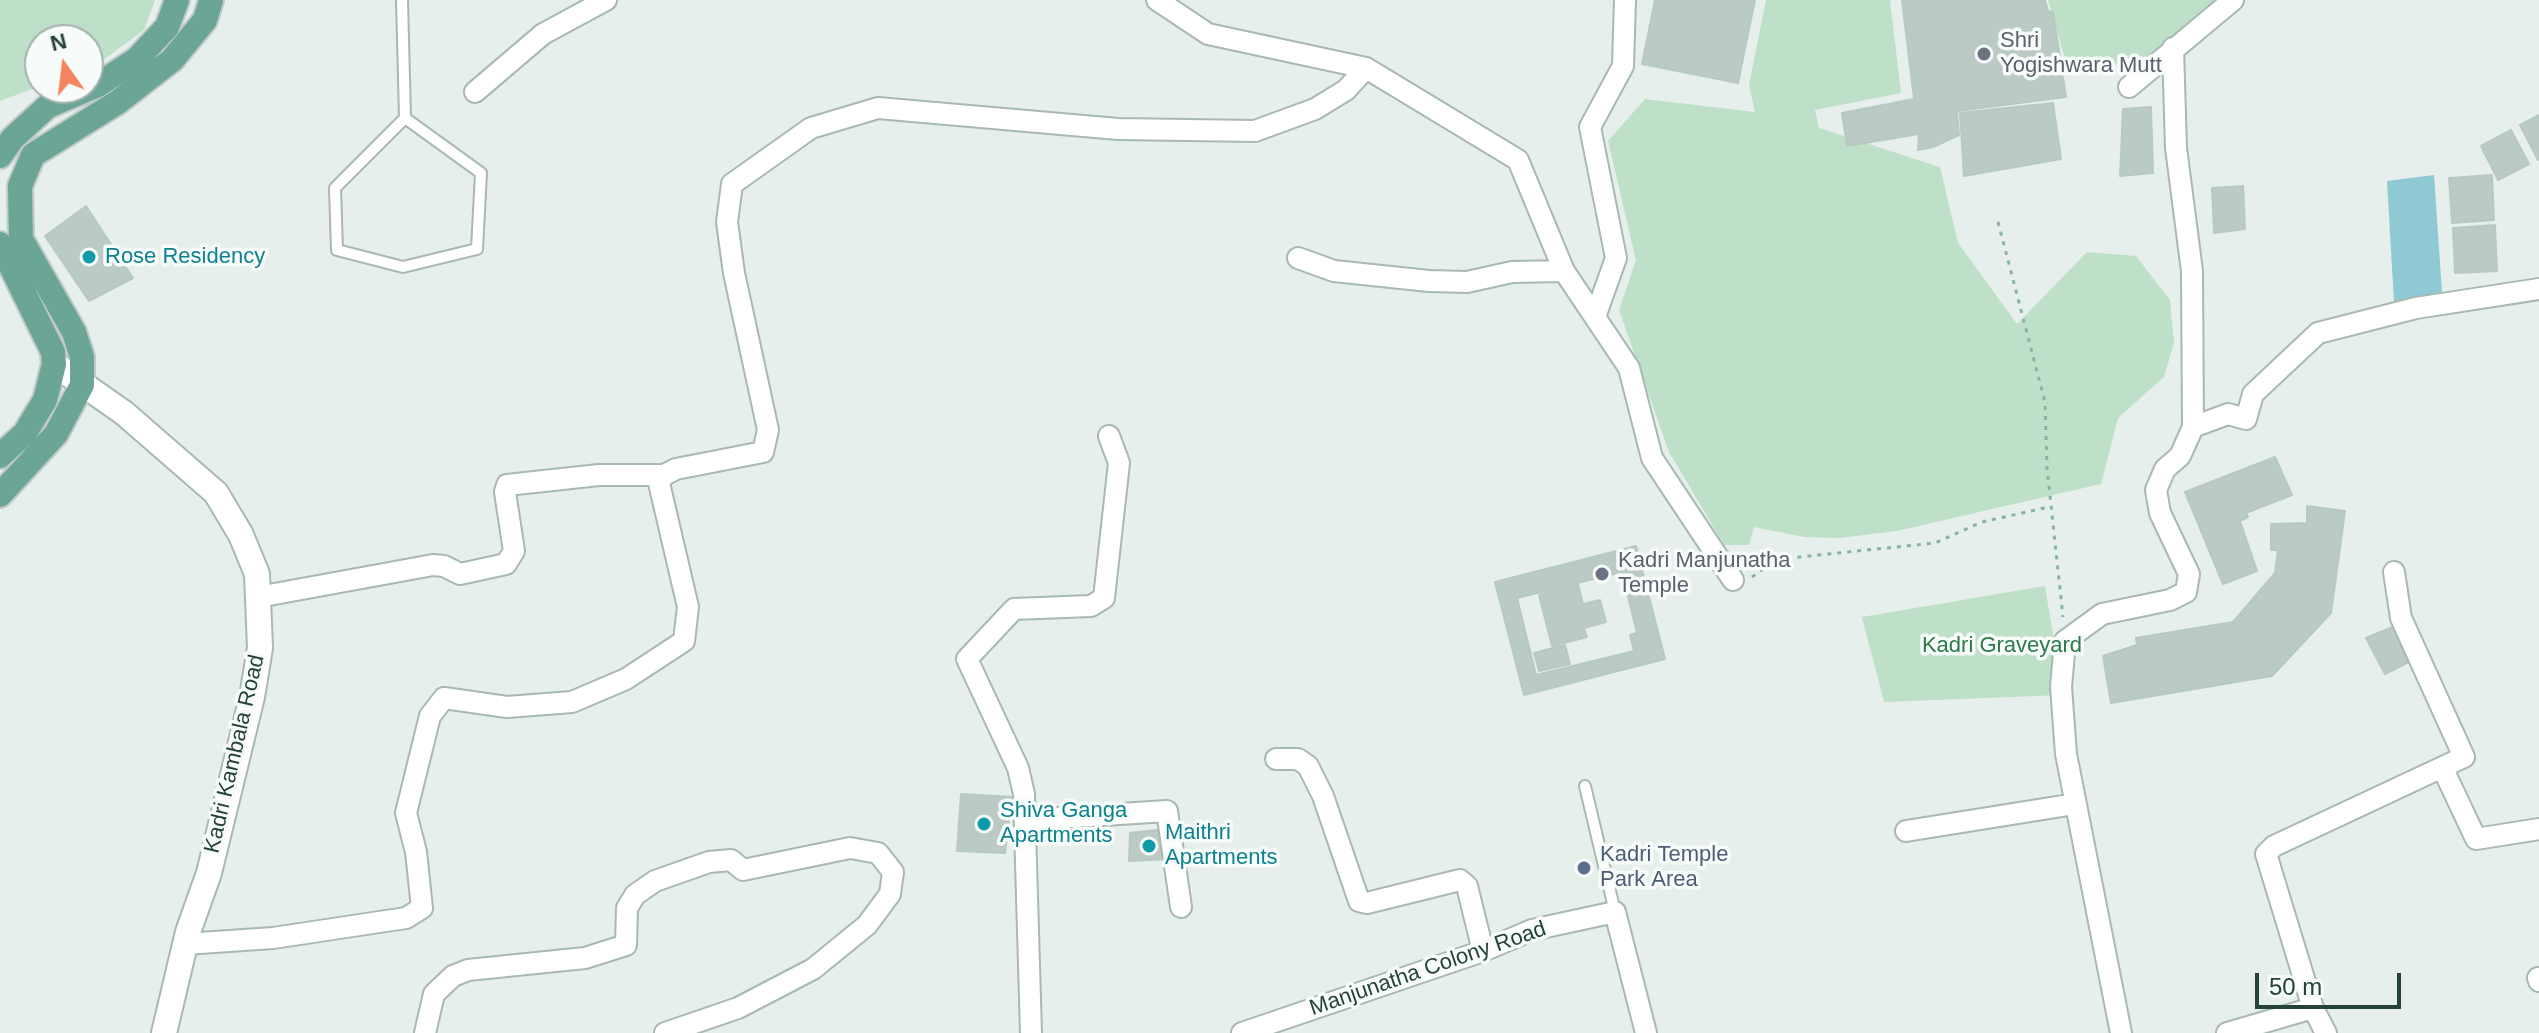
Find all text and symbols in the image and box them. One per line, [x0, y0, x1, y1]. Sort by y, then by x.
north arrow [24, 24, 104, 104]
text: N [48, 28, 69, 56]
place label: Shri Yogishwara Mutt [2000, 28, 2162, 80]
marker: Shri Yogishwara Mutt [1975, 45, 1993, 63]
place label: Rose Residency [105, 244, 265, 270]
marker: Rose Residency [80, 248, 98, 266]
place label: Kadri Manjunatha Temple [1618, 548, 1790, 600]
marker: Kadri Manjunatha Temple [1593, 565, 1611, 583]
park label: Kadri Graveyard [1922, 633, 2082, 659]
street label: Kadri Kambala Road [199, 652, 271, 856]
place label: Shiva Ganga Apartments [1000, 798, 1127, 850]
marker: Shiva Ganga Apartments [975, 815, 993, 833]
place label: Maithri Apartments [1165, 820, 1277, 872]
marker: Maithri Apartments [1140, 837, 1158, 855]
place label: Kadri Temple Park Area [1600, 842, 1728, 894]
marker: Kadri Temple Park Area [1575, 859, 1593, 877]
street label: Manjunatha Colony Road [1306, 916, 1550, 1022]
scale bar [2259, 957, 2405, 1007]
text: 50 m [2269, 973, 2322, 1000]

